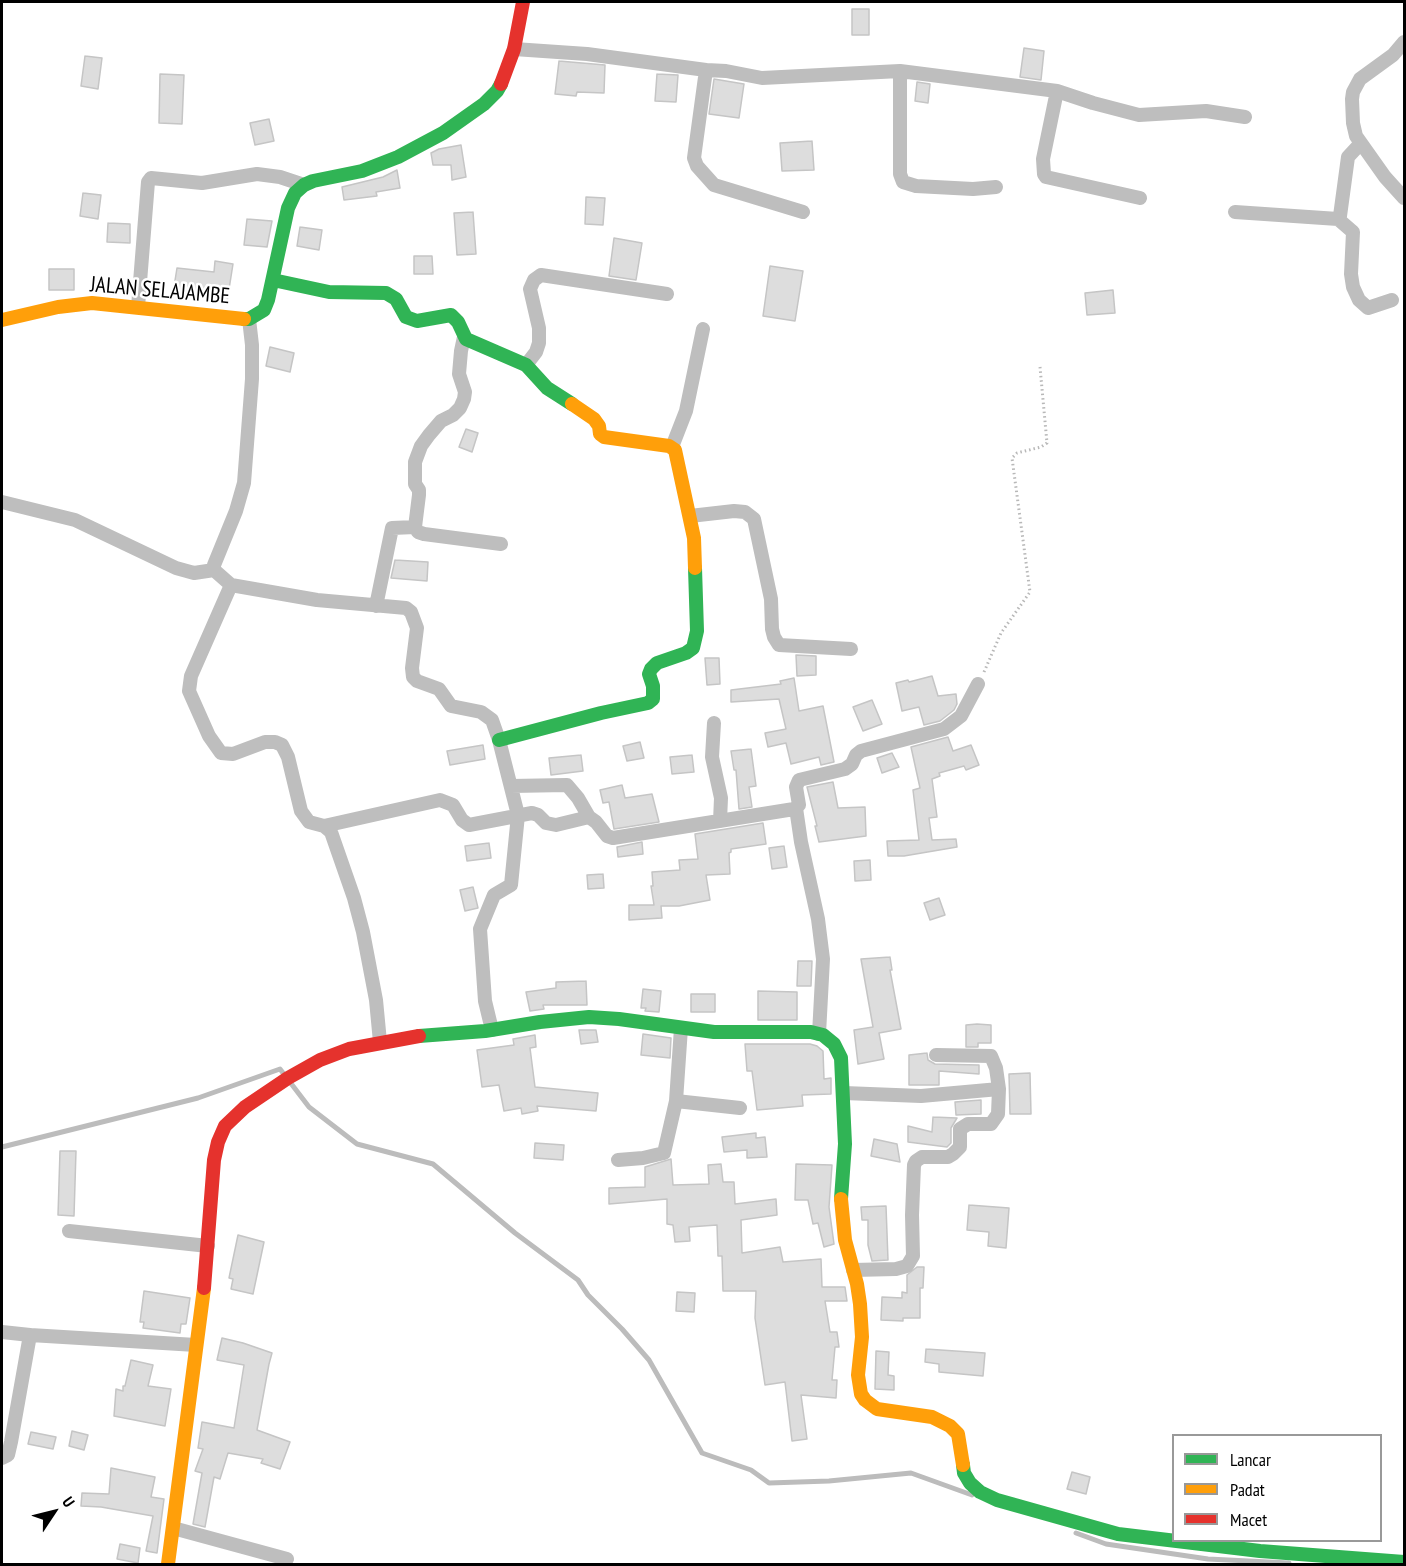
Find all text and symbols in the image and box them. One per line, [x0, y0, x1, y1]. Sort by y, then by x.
street label: JALAN SELAJAMBE [89, 272, 231, 310]
legend [1172, 1434, 1382, 1542]
text: Lancar [1230, 1448, 1271, 1471]
text: Padat [1230, 1478, 1265, 1501]
north arrow [24, 1482, 84, 1542]
text: U [58, 1493, 79, 1511]
text: Macet [1230, 1508, 1267, 1531]

